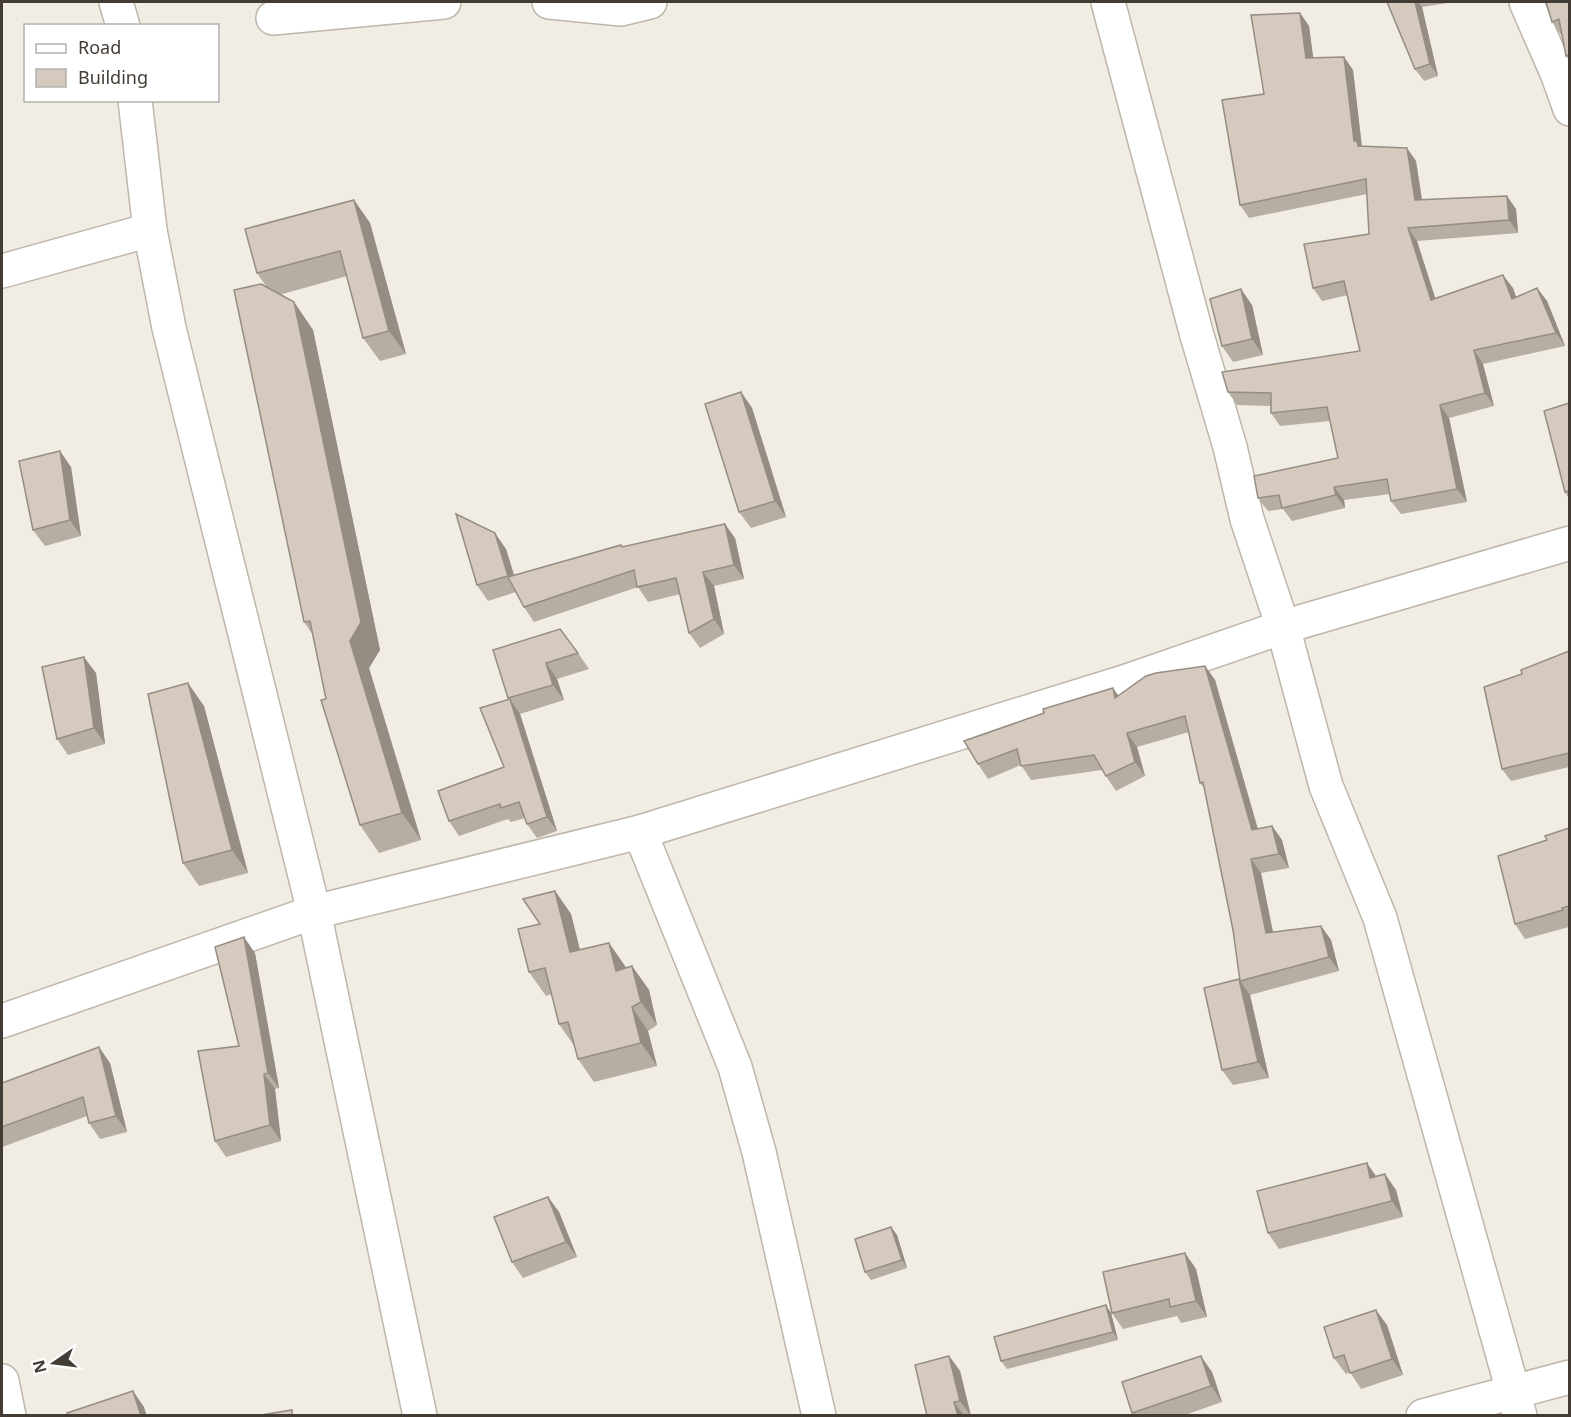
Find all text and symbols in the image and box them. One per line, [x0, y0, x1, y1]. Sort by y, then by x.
legend [24, 24, 219, 102]
text: Road [78, 35, 121, 59]
text: Building [78, 65, 148, 89]
north arrow [24, 1333, 84, 1393]
text: N [27, 1358, 52, 1376]

